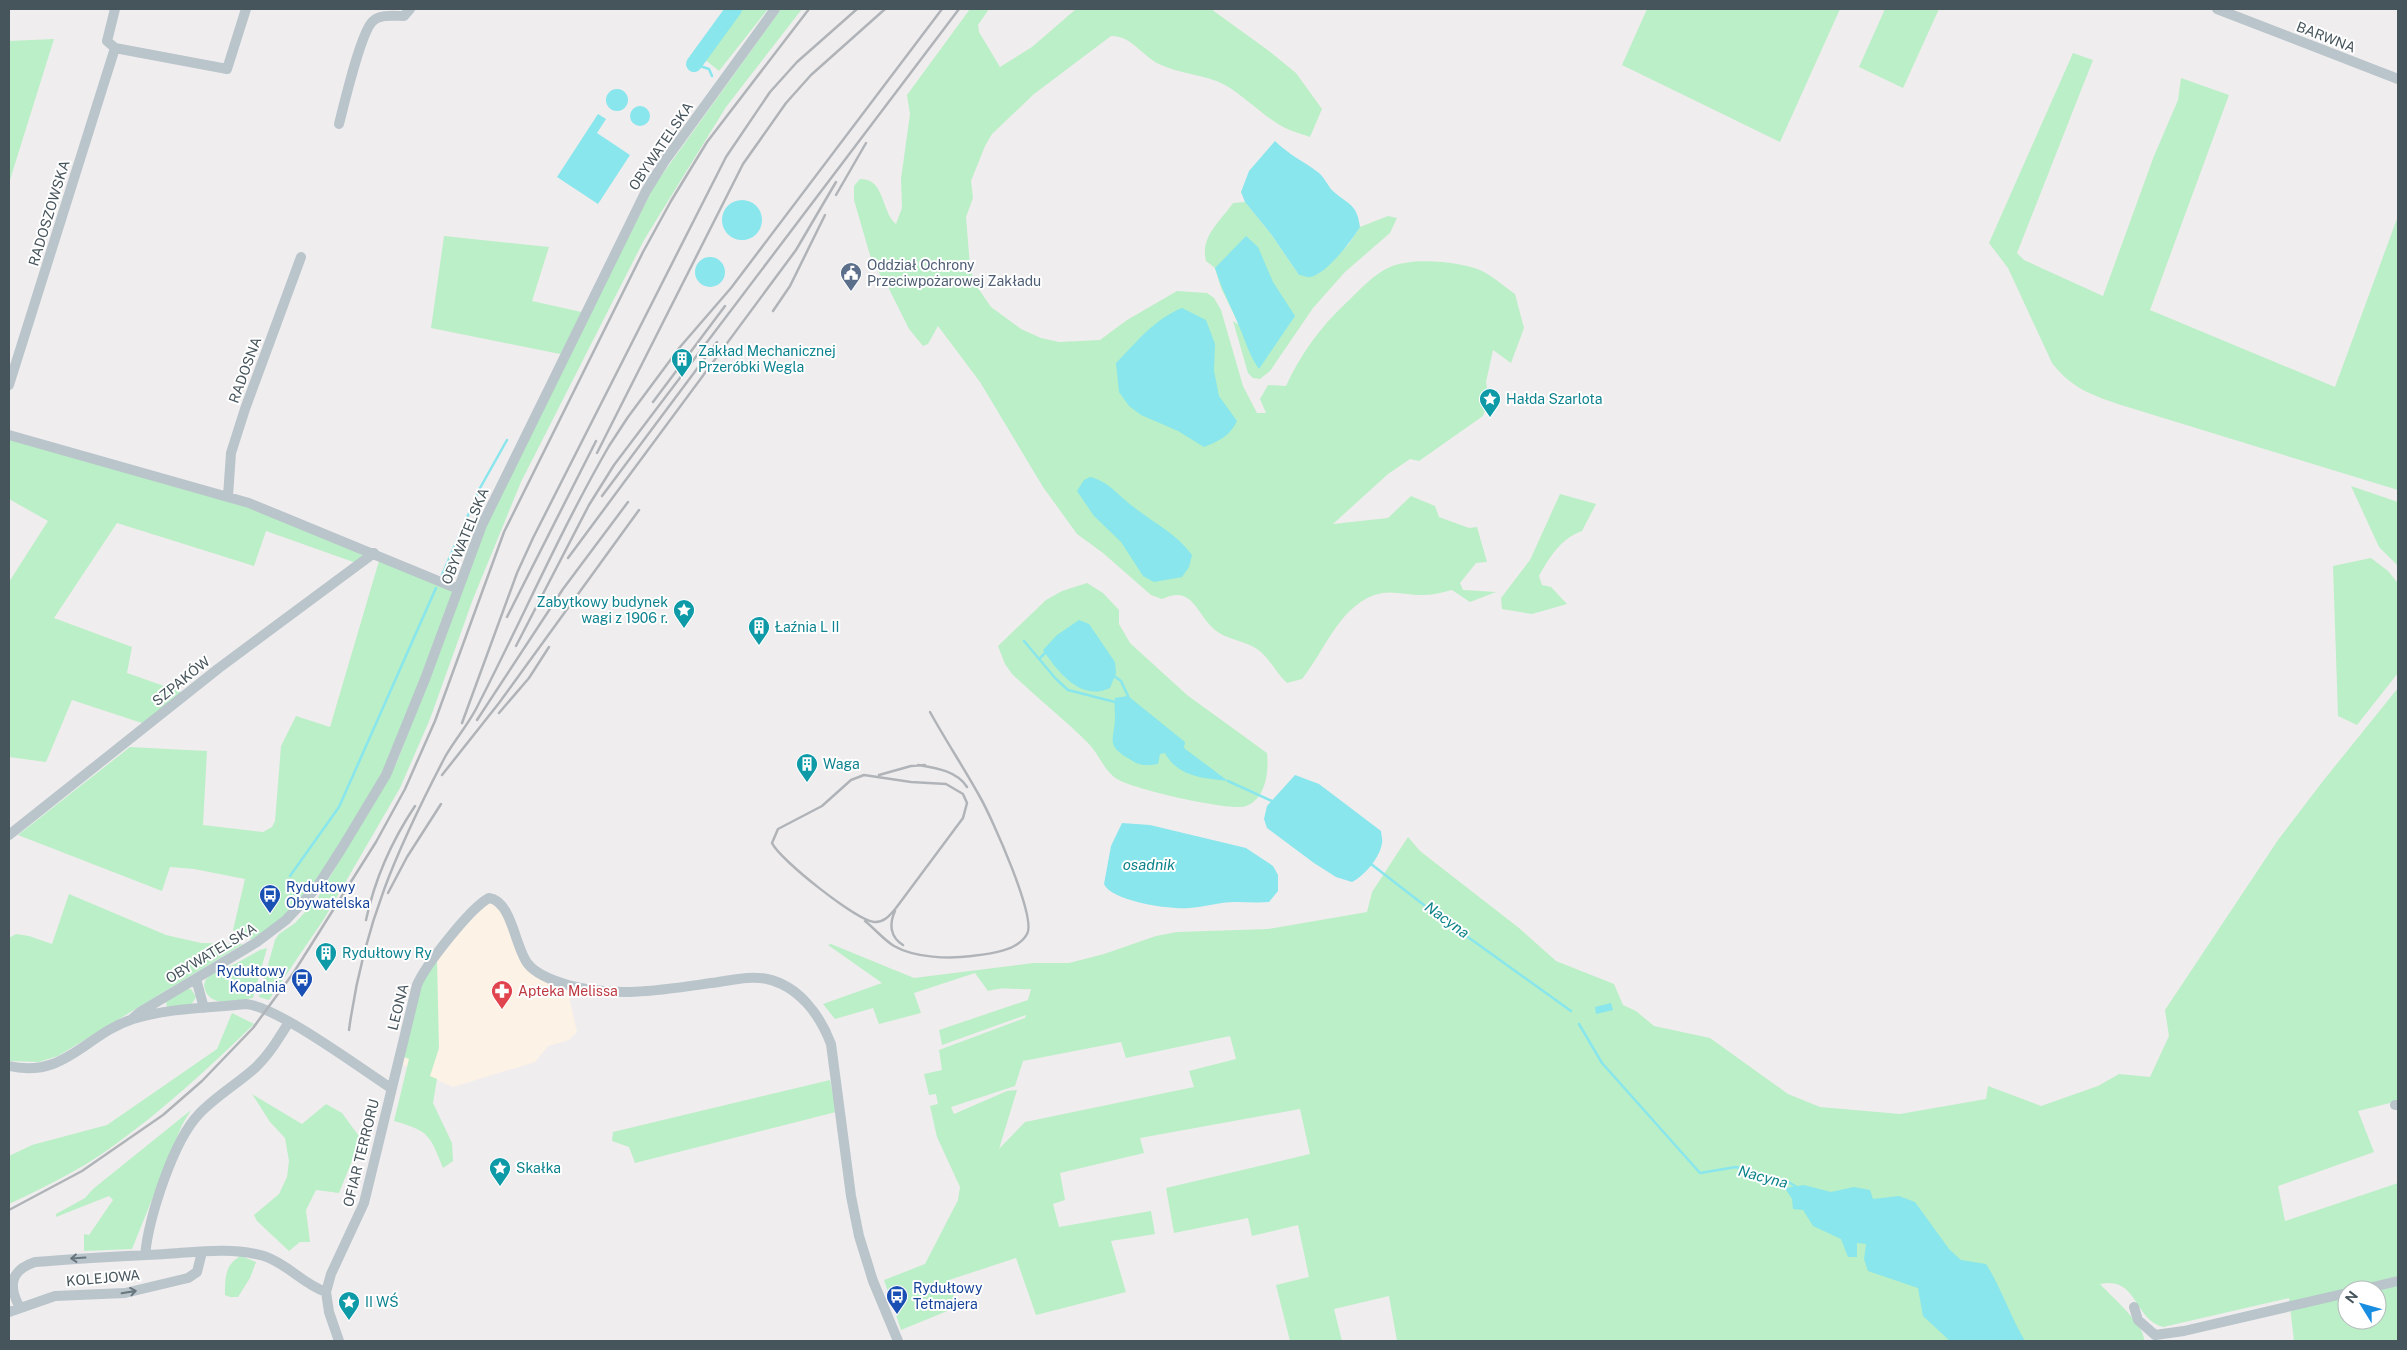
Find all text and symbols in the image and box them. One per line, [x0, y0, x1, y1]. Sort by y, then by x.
street label: BARWNA [2294, 18, 2358, 56]
street label: OBYWATELSKA [626, 99, 696, 193]
street label: RADOSZOWSKA [25, 158, 73, 268]
place label: Oddział Ochrony Przeciwpożarowej Zakładu [867, 257, 1041, 289]
public building icon: Oddział Ochrony Przeciwpożarowej Zakładu [839, 261, 863, 292]
street label: RADOSNA [226, 335, 264, 405]
place label: Zakład Mechanicznej Przeróbki Wegla [698, 343, 836, 375]
building icon: Zakład Mechanicznej Przeróbki Wegla [670, 347, 694, 378]
place icon: Hałda Szarlota [1478, 387, 1502, 418]
place label: Hałda Szarlota [1506, 391, 1602, 407]
street label: OBYWATELSKA [438, 485, 492, 587]
place label: Zabytkowy budynek wagi z 1906 r. [537, 594, 668, 626]
place icon: Zabytkowy budynek wagi z 1906 r. [672, 598, 696, 629]
building icon: Łaźnia L II [747, 615, 771, 646]
place label: Łaźnia L II [775, 619, 839, 635]
street label: SZPAKÓW [148, 651, 213, 709]
building icon: Waga [795, 752, 819, 783]
place label: Waga [823, 756, 860, 772]
water label: osadnik [1123, 856, 1176, 873]
place label: Rydułtowy Obywatelska [286, 879, 370, 911]
bus stop icon: Rydułtowy Obywatelska [258, 883, 282, 914]
water label: Nacyna [1422, 898, 1473, 941]
street label: OBYWATELSKA [163, 920, 259, 986]
building icon: Rydułtowy Ry [314, 941, 338, 972]
place label: Rydułtowy Ry [342, 945, 432, 961]
place label: Rydułtowy Kopalnia [217, 963, 287, 995]
bus stop icon: Rydułtowy Kopalnia [290, 967, 314, 998]
pharmacy icon: Apteka Melissa [490, 979, 514, 1010]
street label: LEONA [384, 982, 412, 1032]
place label: Apteka Melissa [518, 983, 618, 999]
street label: OFIAR TERRORU [340, 1097, 382, 1209]
place icon: Skałka [488, 1156, 512, 1187]
place label: Skałka [516, 1160, 561, 1176]
water label: Nacyna [1736, 1162, 1790, 1191]
one-way arrow [71, 1254, 87, 1263]
street label: KOLEJOWA [65, 1267, 141, 1289]
place label: Rydułtowy Tetmajera [913, 1280, 983, 1312]
north arrow [2337, 1280, 2387, 1330]
bus stop icon: Rydułtowy Tetmajera [885, 1284, 909, 1315]
one-way arrow [121, 1287, 137, 1296]
text: N [2342, 1288, 2361, 1306]
place icon: II WŚ [337, 1290, 361, 1321]
place label: II WŚ [365, 1292, 399, 1310]

